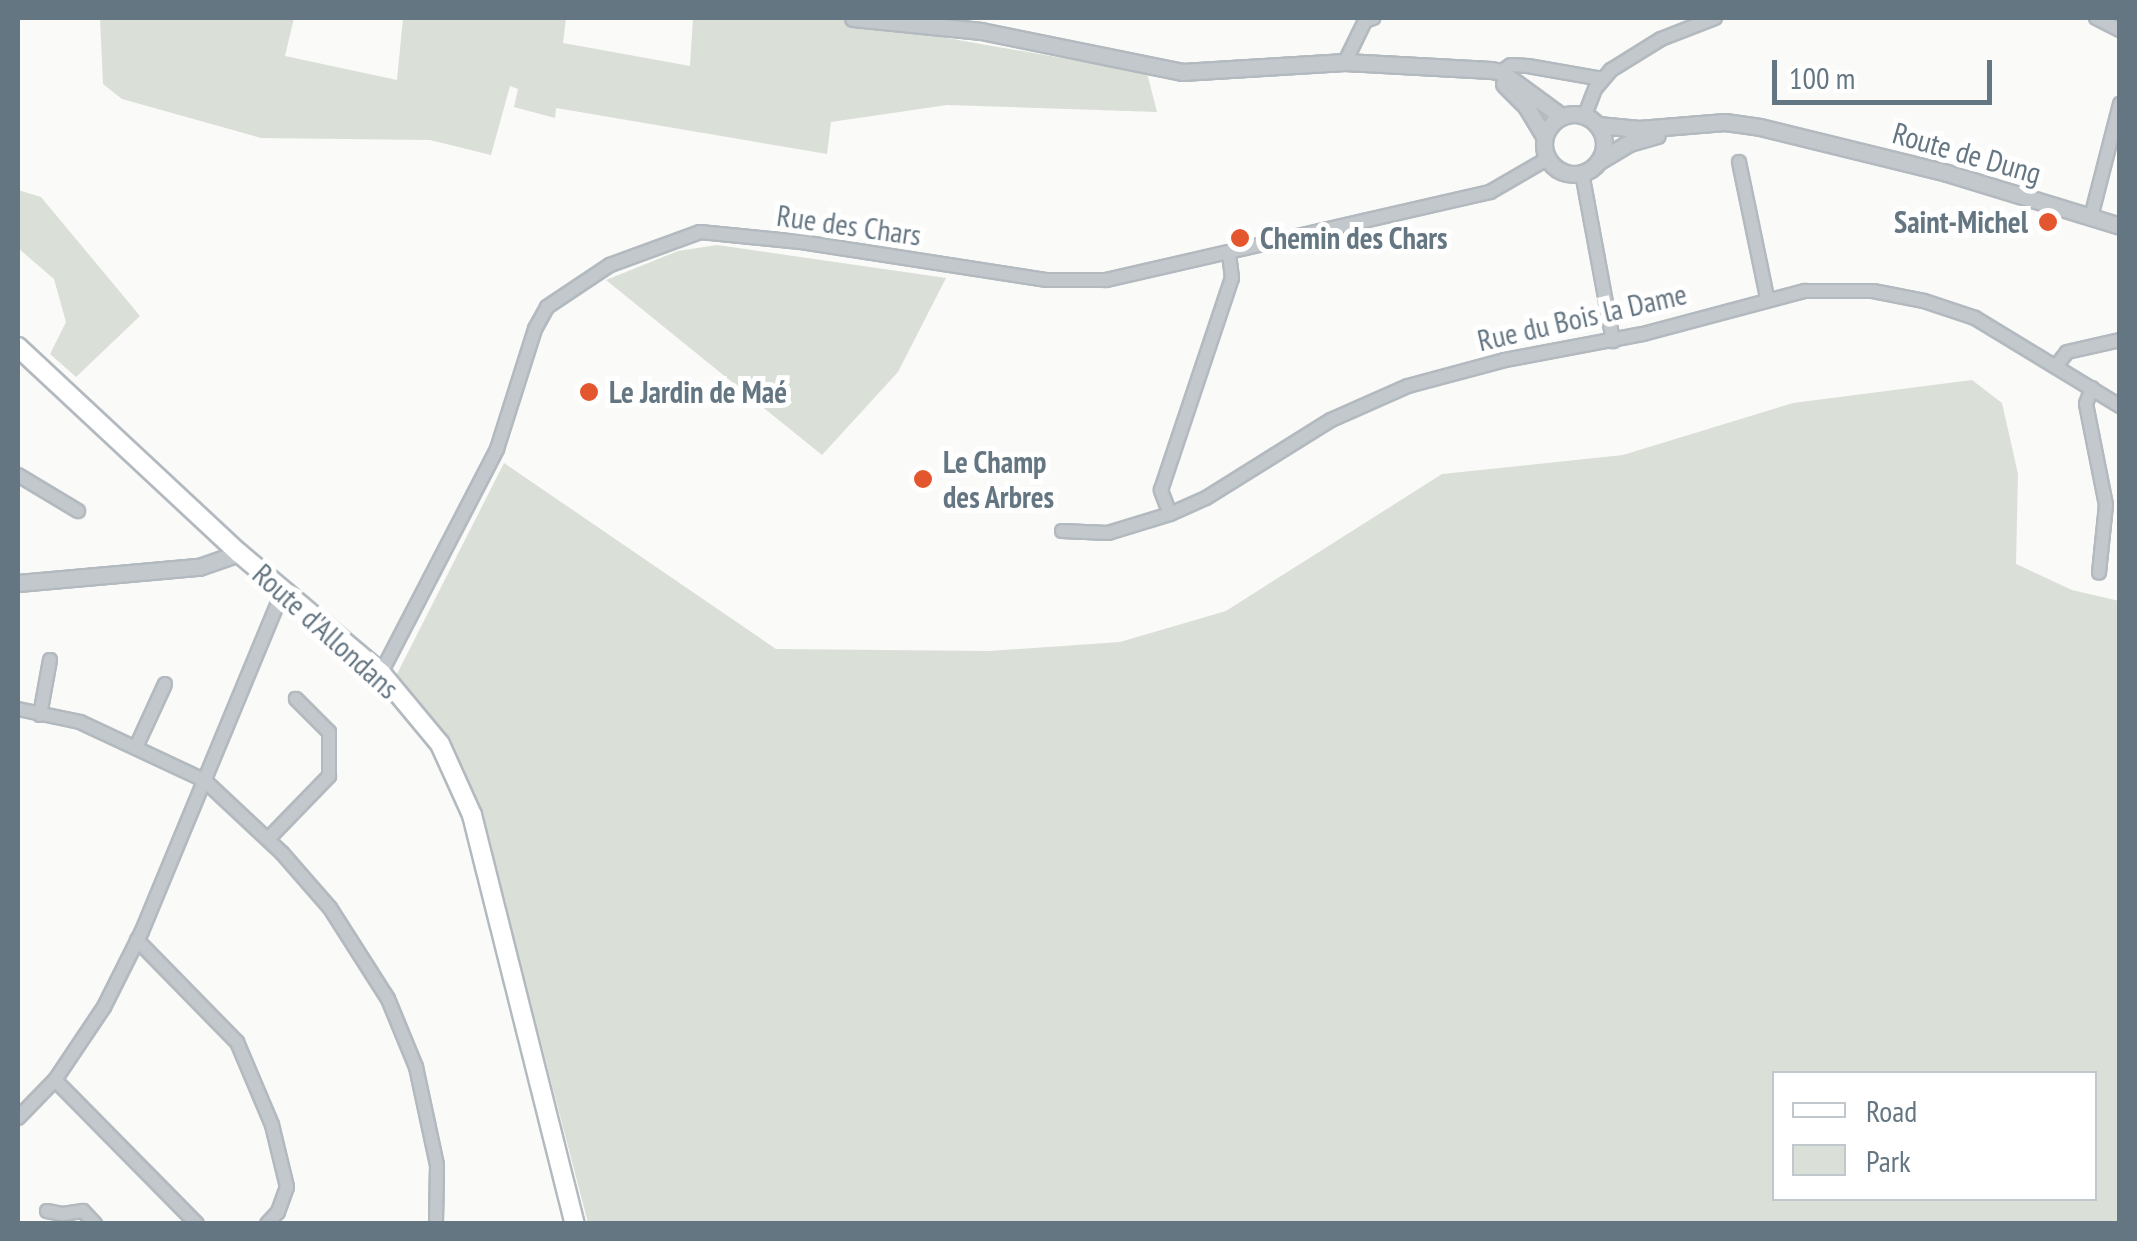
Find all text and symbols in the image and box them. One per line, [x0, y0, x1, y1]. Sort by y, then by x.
scale bar [1777, 40, 1997, 102]
text: 100 m [1789, 58, 1855, 97]
street label: Route de Dung [1889, 115, 2045, 191]
street label: Rue des Chars [775, 197, 923, 253]
place label: Saint-Michel [1894, 204, 2028, 240]
marker: Saint-Michel [2037, 211, 2059, 233]
place label: Chemin des Chars [1260, 220, 1448, 256]
marker: Chemin des Chars [1229, 227, 1251, 249]
street label: Rue du Bois la Dame [1474, 275, 1690, 359]
place label: Le Jardin de Maé [609, 374, 787, 410]
marker: Le Jardin de Maé [578, 381, 600, 403]
place label: Le Champ des Arbres [943, 444, 1055, 514]
marker: Le Champ des Arbres [912, 468, 934, 490]
street label: Route d'Allondans [246, 556, 406, 706]
legend [1772, 1071, 2097, 1201]
text: Road [1866, 1091, 1917, 1130]
text: Park [1866, 1141, 1911, 1180]

